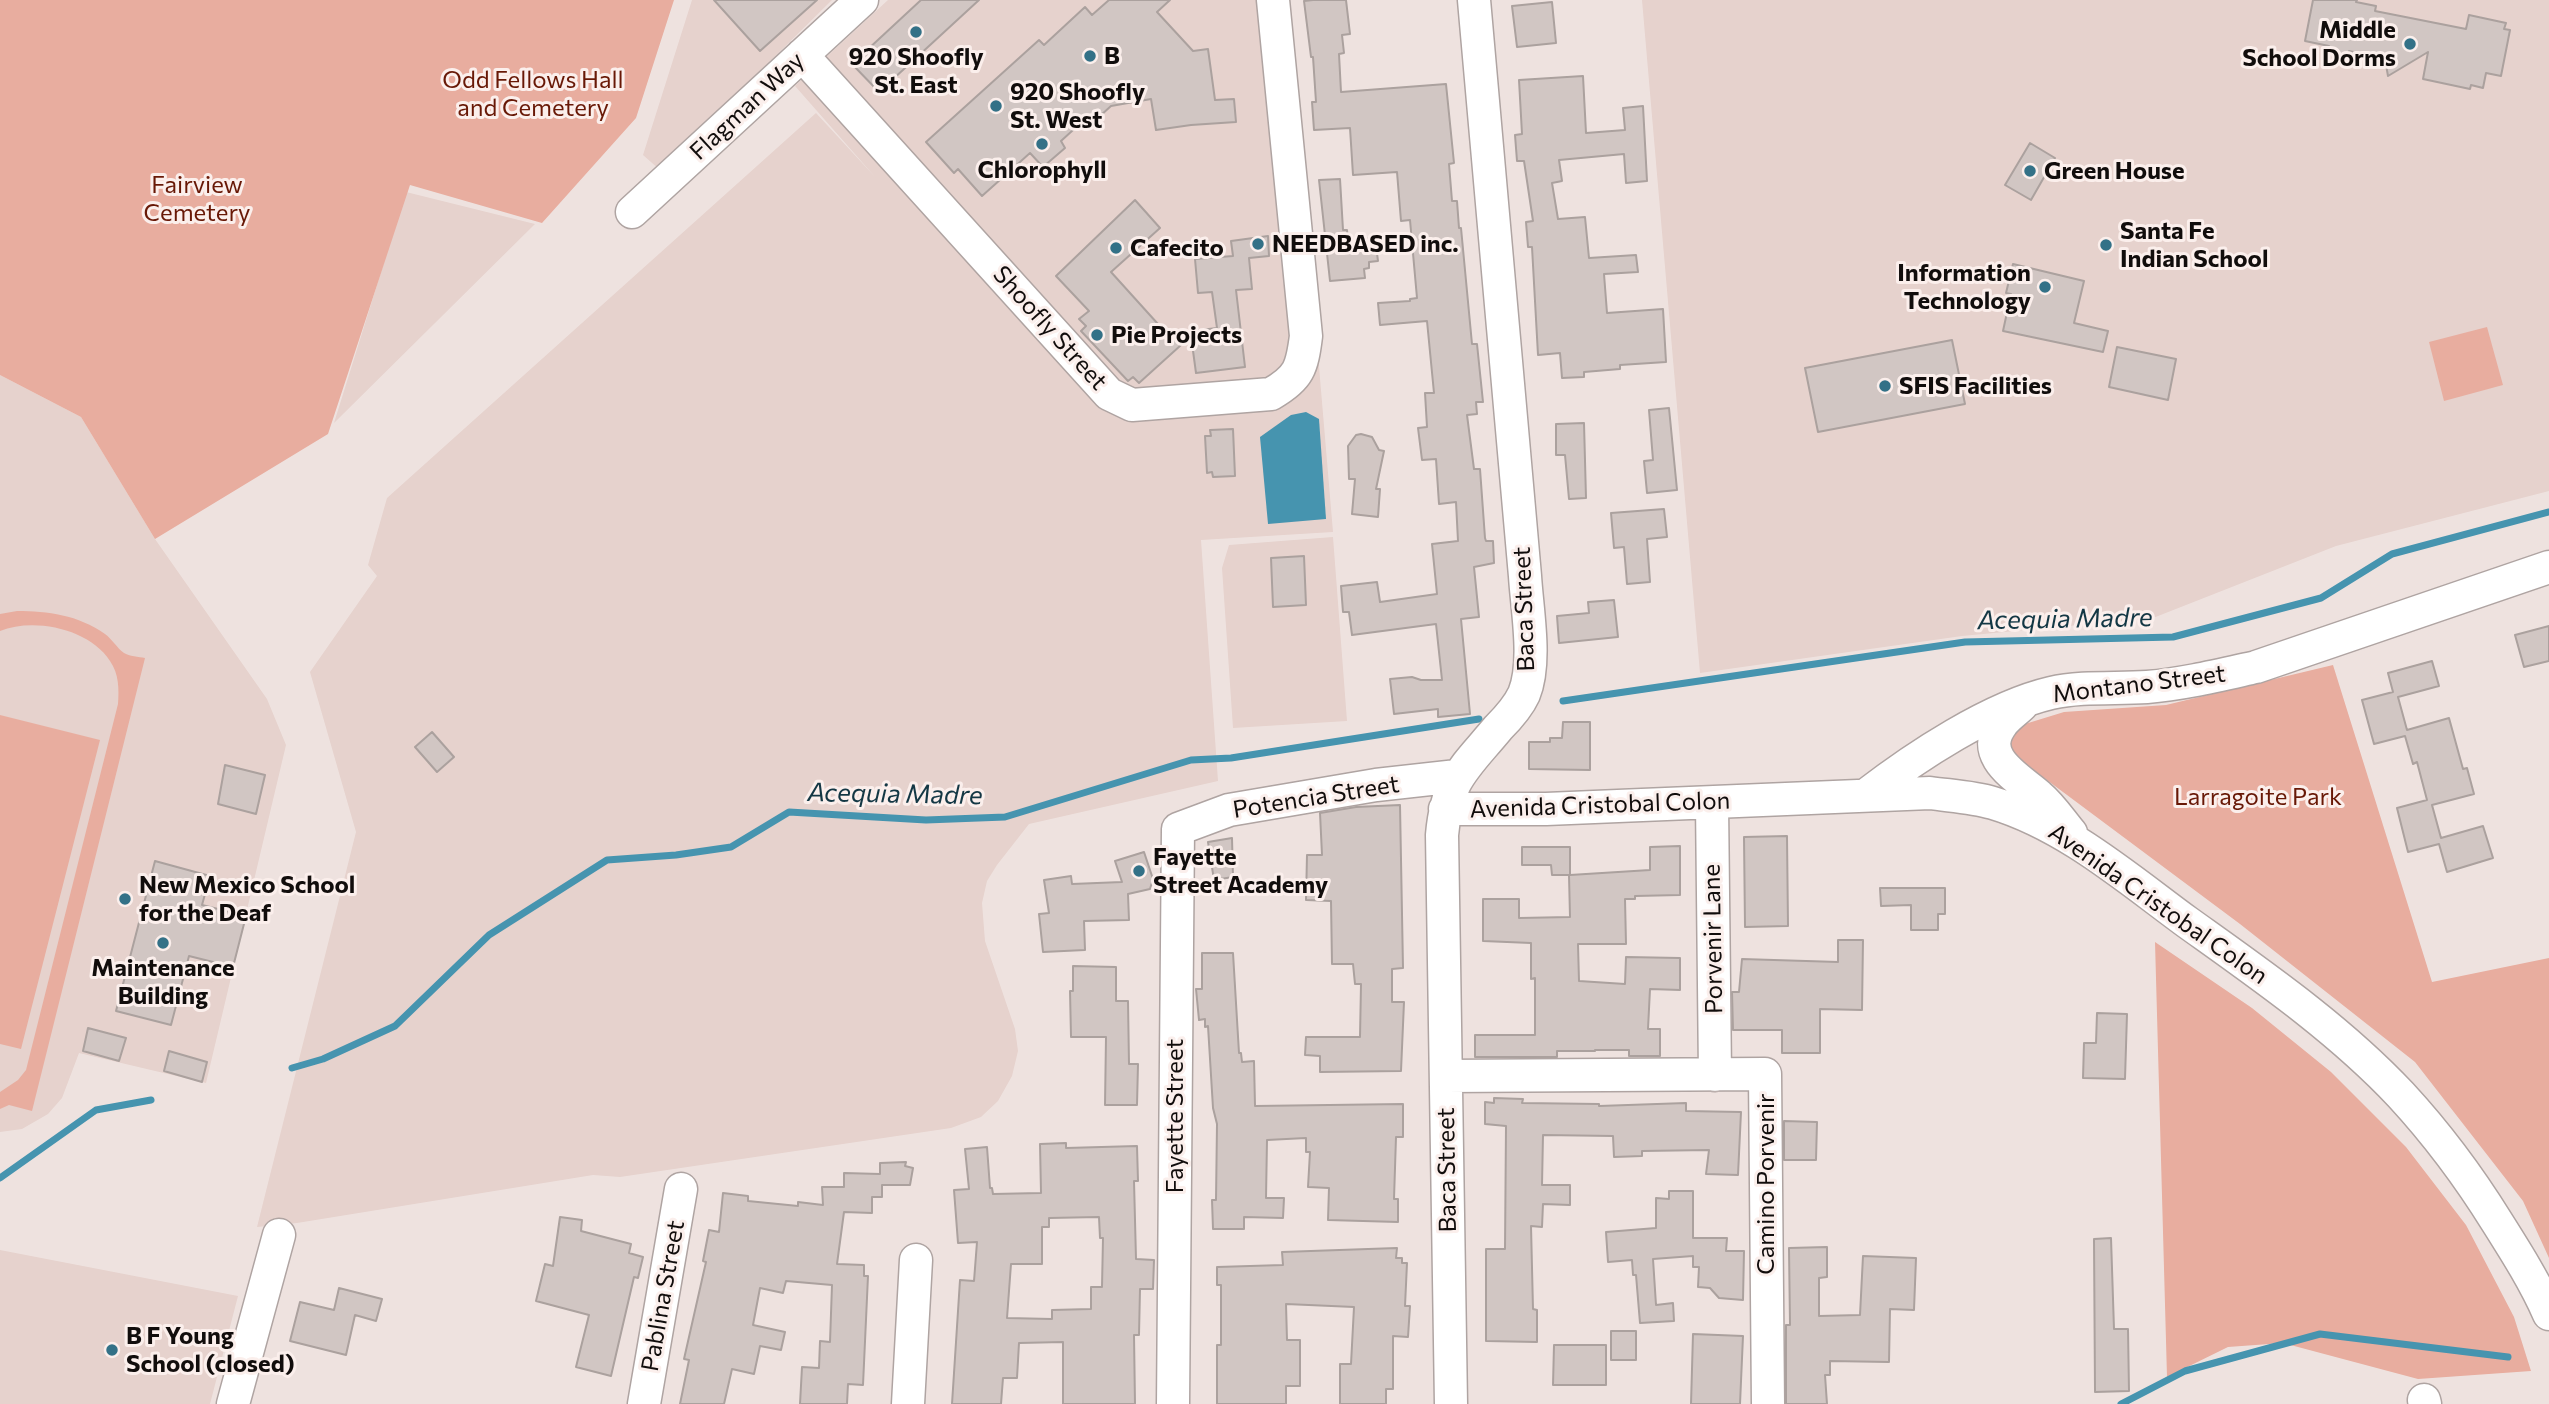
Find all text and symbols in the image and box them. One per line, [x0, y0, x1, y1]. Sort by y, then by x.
place label: Middle School Dorms [2242, 16, 2396, 72]
marker: 920 Shoofly St. East [908, 24, 924, 40]
marker: Middle School Dorms [2402, 36, 2418, 52]
place label: B [1104, 42, 1120, 70]
place label: 920 Shoofly St. East [848, 43, 984, 99]
street label: Flagman Way [684, 46, 810, 166]
marker: B [1082, 48, 1098, 64]
park label: Odd Fellows Hall and Cemetery [442, 66, 624, 122]
place label: 920 Shoofly St. West [1010, 78, 1145, 134]
marker: 920 Shoofly St. West [988, 98, 1004, 114]
marker: Chlorophyll [1034, 136, 1050, 152]
place label: Chlorophyll [977, 156, 1107, 184]
place label: Green House [2044, 157, 2185, 185]
marker: Green House [2022, 163, 2038, 179]
park label: Fairview Cemetery [144, 171, 250, 227]
place label: Santa Fe Indian School [2120, 217, 2268, 273]
place label: NEEDBASED inc. [1272, 230, 1459, 258]
place label: Cafecito [1130, 234, 1224, 262]
marker: NEEDBASED inc. [1250, 236, 1266, 252]
marker: Santa Fe Indian School [2098, 237, 2114, 253]
marker: Cafecito [1108, 240, 1124, 256]
place label: Information Technology [1897, 259, 2031, 315]
street label: Shoofly Street [987, 260, 1113, 396]
marker: Information Technology [2037, 279, 2053, 295]
place label: Pie Projects [1111, 321, 1242, 349]
marker: Pie Projects [1089, 327, 1105, 343]
place label: SFIS Facilities [1899, 372, 2052, 400]
marker: SFIS Facilities [1877, 378, 1893, 394]
street label: Baca Street [1507, 546, 1541, 672]
water label: Acequia Madre [1977, 602, 2153, 636]
street label: Montano Street [2051, 659, 2227, 709]
street label: Potencia Street [1231, 770, 1401, 824]
water label: Acequia Madre [807, 777, 983, 811]
park label: Larragoite Park [2174, 783, 2342, 811]
street label: Avenida Cristobal Colon [1469, 786, 1731, 824]
street label: Avenida Cristobal Colon [2043, 817, 2273, 991]
place label: Fayette Street Academy [1153, 843, 1328, 899]
marker: Fayette Street Academy [1131, 863, 1147, 879]
street label: Porvenir Lane [1697, 864, 1729, 1014]
place label: New Mexico School for the Deaf [139, 871, 355, 927]
marker: New Mexico School for the Deaf [117, 891, 133, 907]
marker: Maintenance Building [155, 935, 171, 951]
place label: Maintenance Building [91, 954, 235, 1010]
street label: Fayette Street [1161, 1039, 1189, 1193]
street label: Camino Porvenir [1752, 1093, 1780, 1275]
street label: Baca Street [1432, 1107, 1462, 1233]
street label: Pablina Street [636, 1218, 690, 1374]
place label: B F Young School (closed) [126, 1322, 295, 1378]
marker: B F Young School (closed) [104, 1342, 120, 1358]

